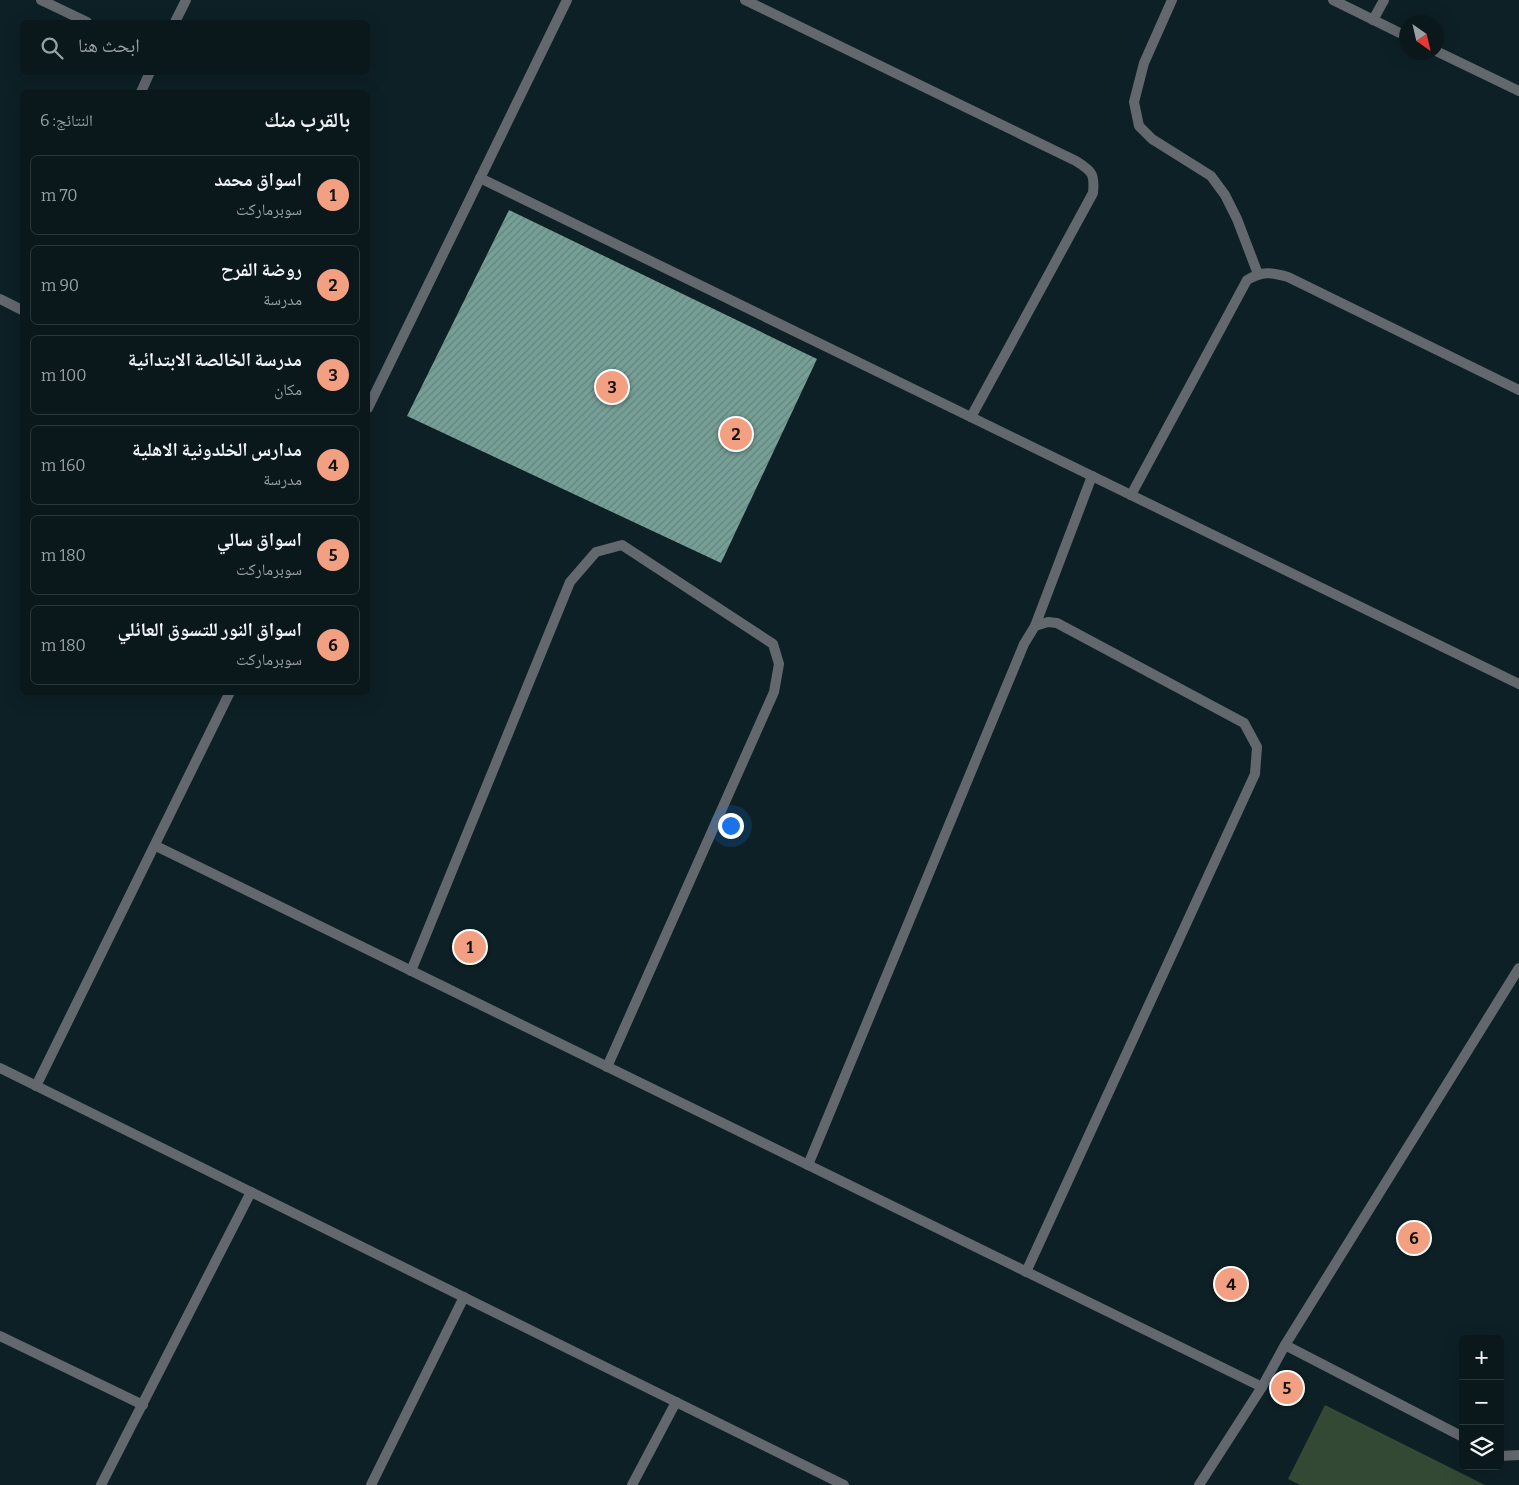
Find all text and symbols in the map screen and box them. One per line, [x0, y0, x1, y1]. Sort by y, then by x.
north arrow [1399, 15, 1444, 60]
search box [20, 20, 370, 75]
icon: search [38, 34, 66, 62]
text: ابحث هنا [78, 34, 140, 57]
text: بالقرب منك [264, 107, 350, 133]
text: النتائج: 6 [40, 111, 93, 130]
text: اسواق محمد [214, 168, 302, 191]
text: 70 m [41, 186, 77, 205]
text: 1 [330, 186, 336, 205]
text: سوبرماركت [236, 200, 302, 219]
text: روضة الفرح [221, 258, 302, 281]
text: 90 m [41, 276, 79, 295]
text: 2 [329, 276, 338, 295]
text: مدرسة [263, 290, 302, 309]
text: مدرسة الخالصة الابتدائية [128, 348, 302, 371]
text: 100 m [41, 366, 86, 385]
text: 3 [328, 366, 338, 385]
pin: 3 [596, 368, 628, 406]
text: مكان [274, 380, 302, 399]
pin: 2 [720, 415, 752, 453]
text: مدارس الخلدونية الاهلية [132, 438, 302, 461]
text: 160 m [41, 456, 86, 475]
text: 4 [328, 456, 338, 475]
text: مدرسة [263, 470, 302, 489]
text: اسواق سالي [217, 528, 302, 551]
text: 180 m [41, 546, 86, 565]
text: 5 [329, 546, 337, 565]
text: سوبرماركت [236, 560, 302, 579]
text: اسواق النور للتسوق العائلي [117, 618, 302, 641]
text: 180 m [41, 636, 86, 655]
text: 6 [328, 636, 338, 655]
text: سوبرماركت [236, 650, 302, 669]
your location [718, 813, 744, 839]
pin: 1 [454, 928, 486, 966]
pin: 6 [1398, 1219, 1430, 1257]
pin: 4 [1215, 1265, 1247, 1303]
map controls [1459, 1335, 1504, 1470]
button: + [1459, 1335, 1504, 1380]
pin: 5 [1271, 1369, 1303, 1407]
button: − [1459, 1380, 1504, 1425]
button: layers [1459, 1425, 1504, 1470]

